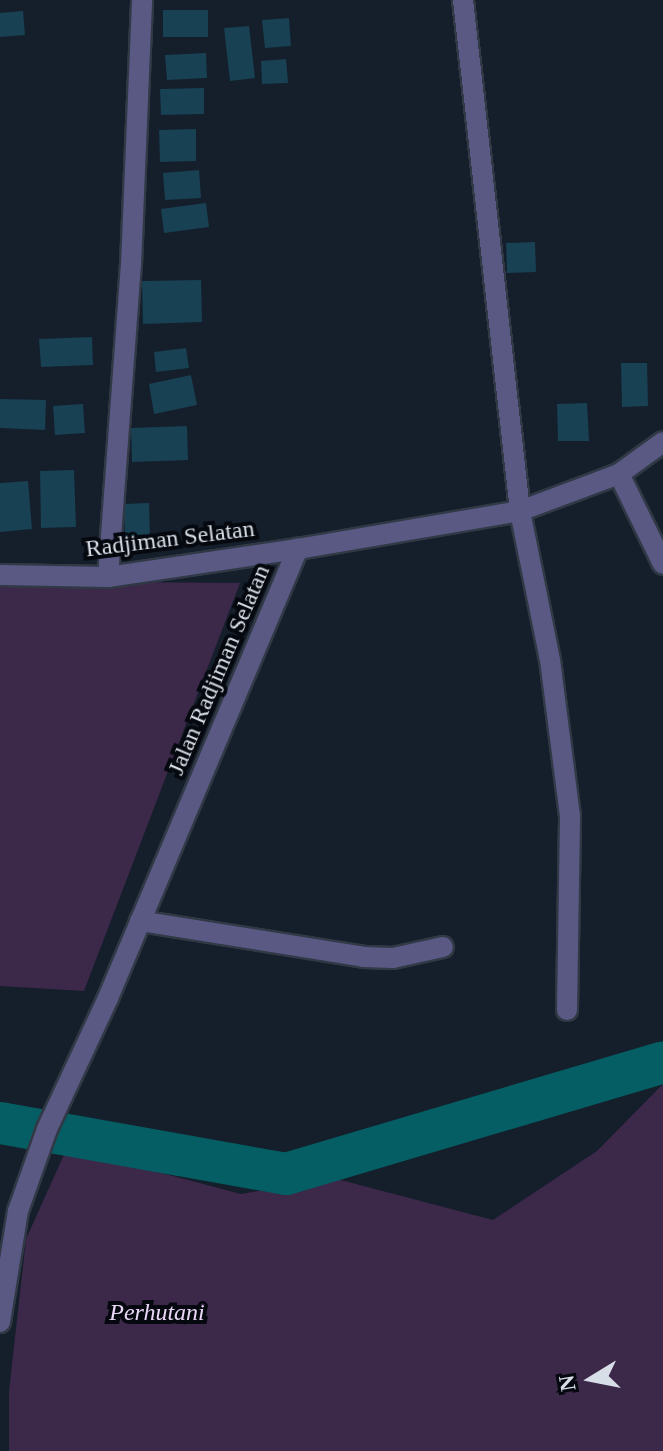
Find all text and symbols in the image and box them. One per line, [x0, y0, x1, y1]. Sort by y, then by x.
street label: Radjiman Selatan [84, 514, 256, 564]
street label: Jalan Radjiman Selatan [162, 561, 276, 779]
park label: Perhutani [109, 1299, 205, 1327]
north arrow [551, 1339, 631, 1419]
text: N [553, 1373, 581, 1393]

